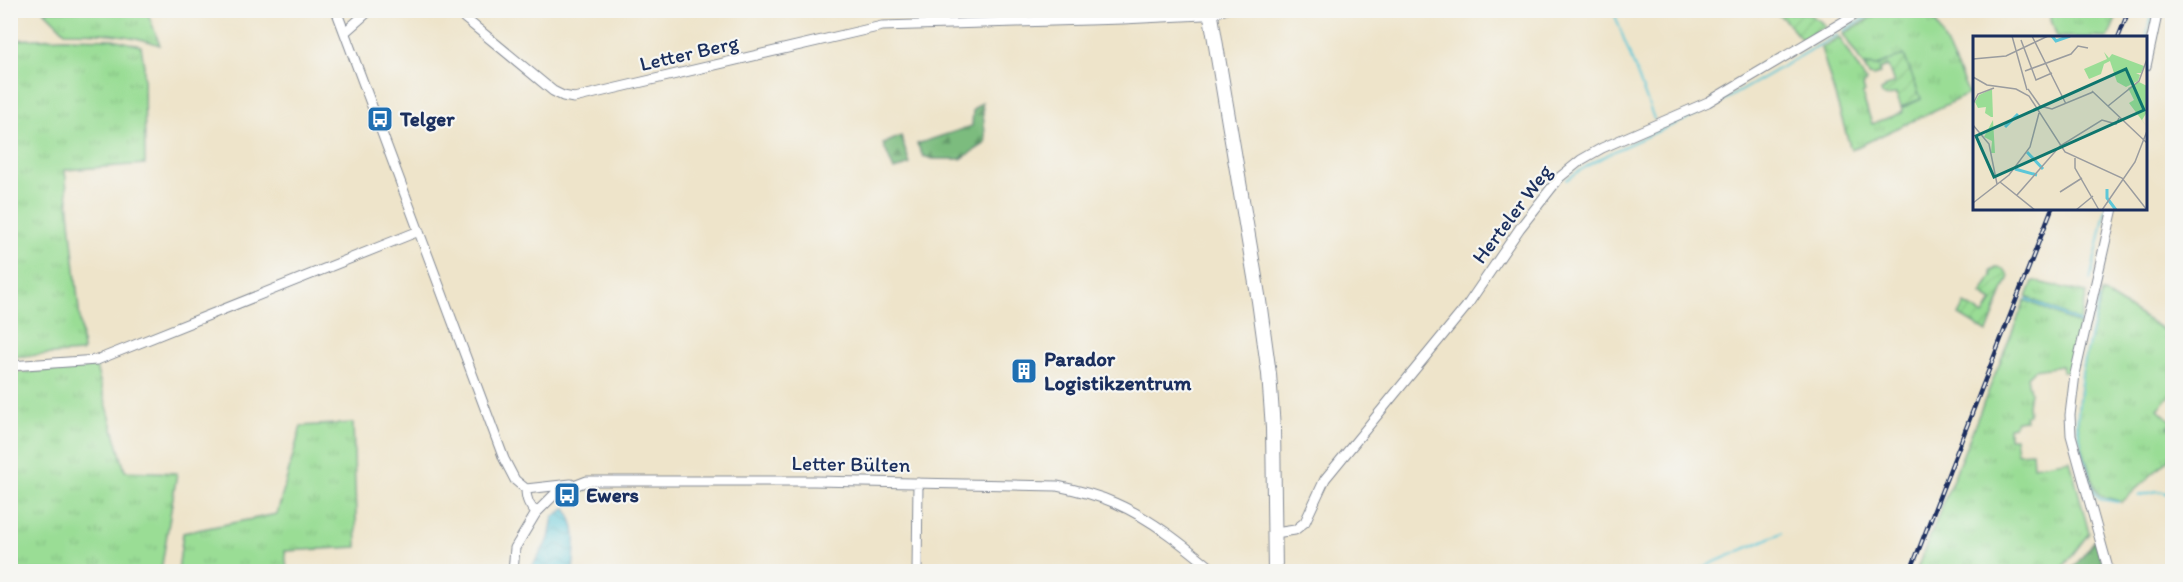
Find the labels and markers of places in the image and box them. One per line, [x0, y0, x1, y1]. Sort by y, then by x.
bus stop icon: Telger [365, 104, 395, 134]
place label: Telger [399, 106, 455, 132]
place label: Parador Logistikzentrum [1044, 346, 1192, 396]
building icon: Parador Logistikzentrum [1009, 356, 1039, 386]
bus stop icon: Ewers [552, 480, 582, 510]
place label: Ewers [586, 482, 639, 507]

